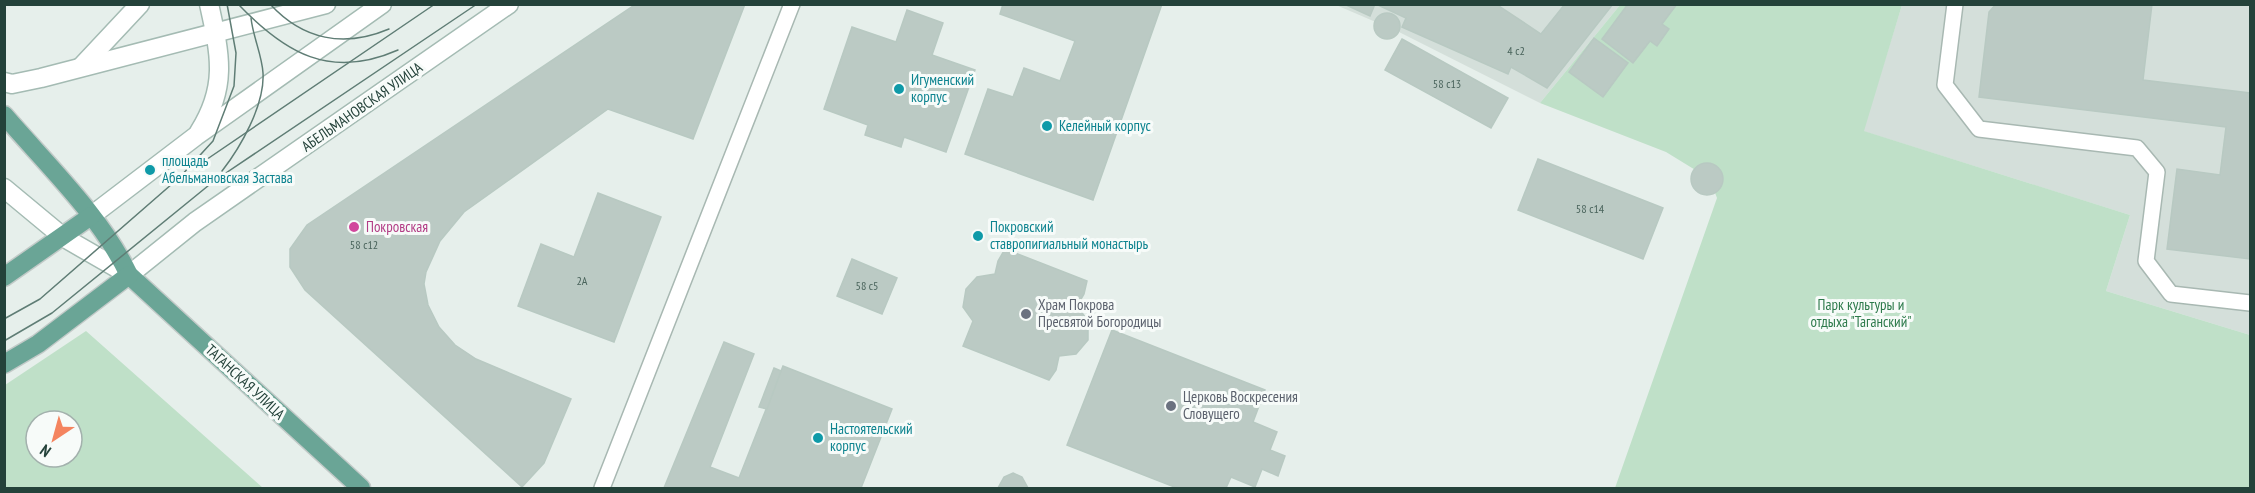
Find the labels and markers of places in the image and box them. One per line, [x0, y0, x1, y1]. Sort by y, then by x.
place label: Игуменский корпус [911, 70, 974, 106]
marker: Игуменский корпус [892, 82, 906, 96]
place label: Келейный корпус [1059, 116, 1152, 135]
marker: Келейный корпус [1040, 119, 1054, 133]
place label: площадь Абельмановская Застава [162, 151, 293, 187]
marker: площадь Абельмановская Застава [143, 163, 157, 177]
place label: Покровская [366, 217, 428, 236]
place label: Покровский ставропигиальный монастырь [990, 217, 1149, 253]
marker: Покровская [347, 220, 361, 234]
marker: Покровский ставропигиальный монастырь [971, 229, 985, 243]
place label: Храм Покрова Пресвятой Богородицы [1038, 295, 1161, 331]
marker: Храм Покрова Пресвятой Богородицы [1019, 307, 1033, 321]
place label: Церковь Воскресения Словущего [1183, 387, 1298, 423]
marker: Церковь Воскресения Словущего [1164, 399, 1178, 413]
place label: Настоятельский корпус [830, 419, 913, 455]
marker: Настоятельский корпус [811, 431, 825, 445]

